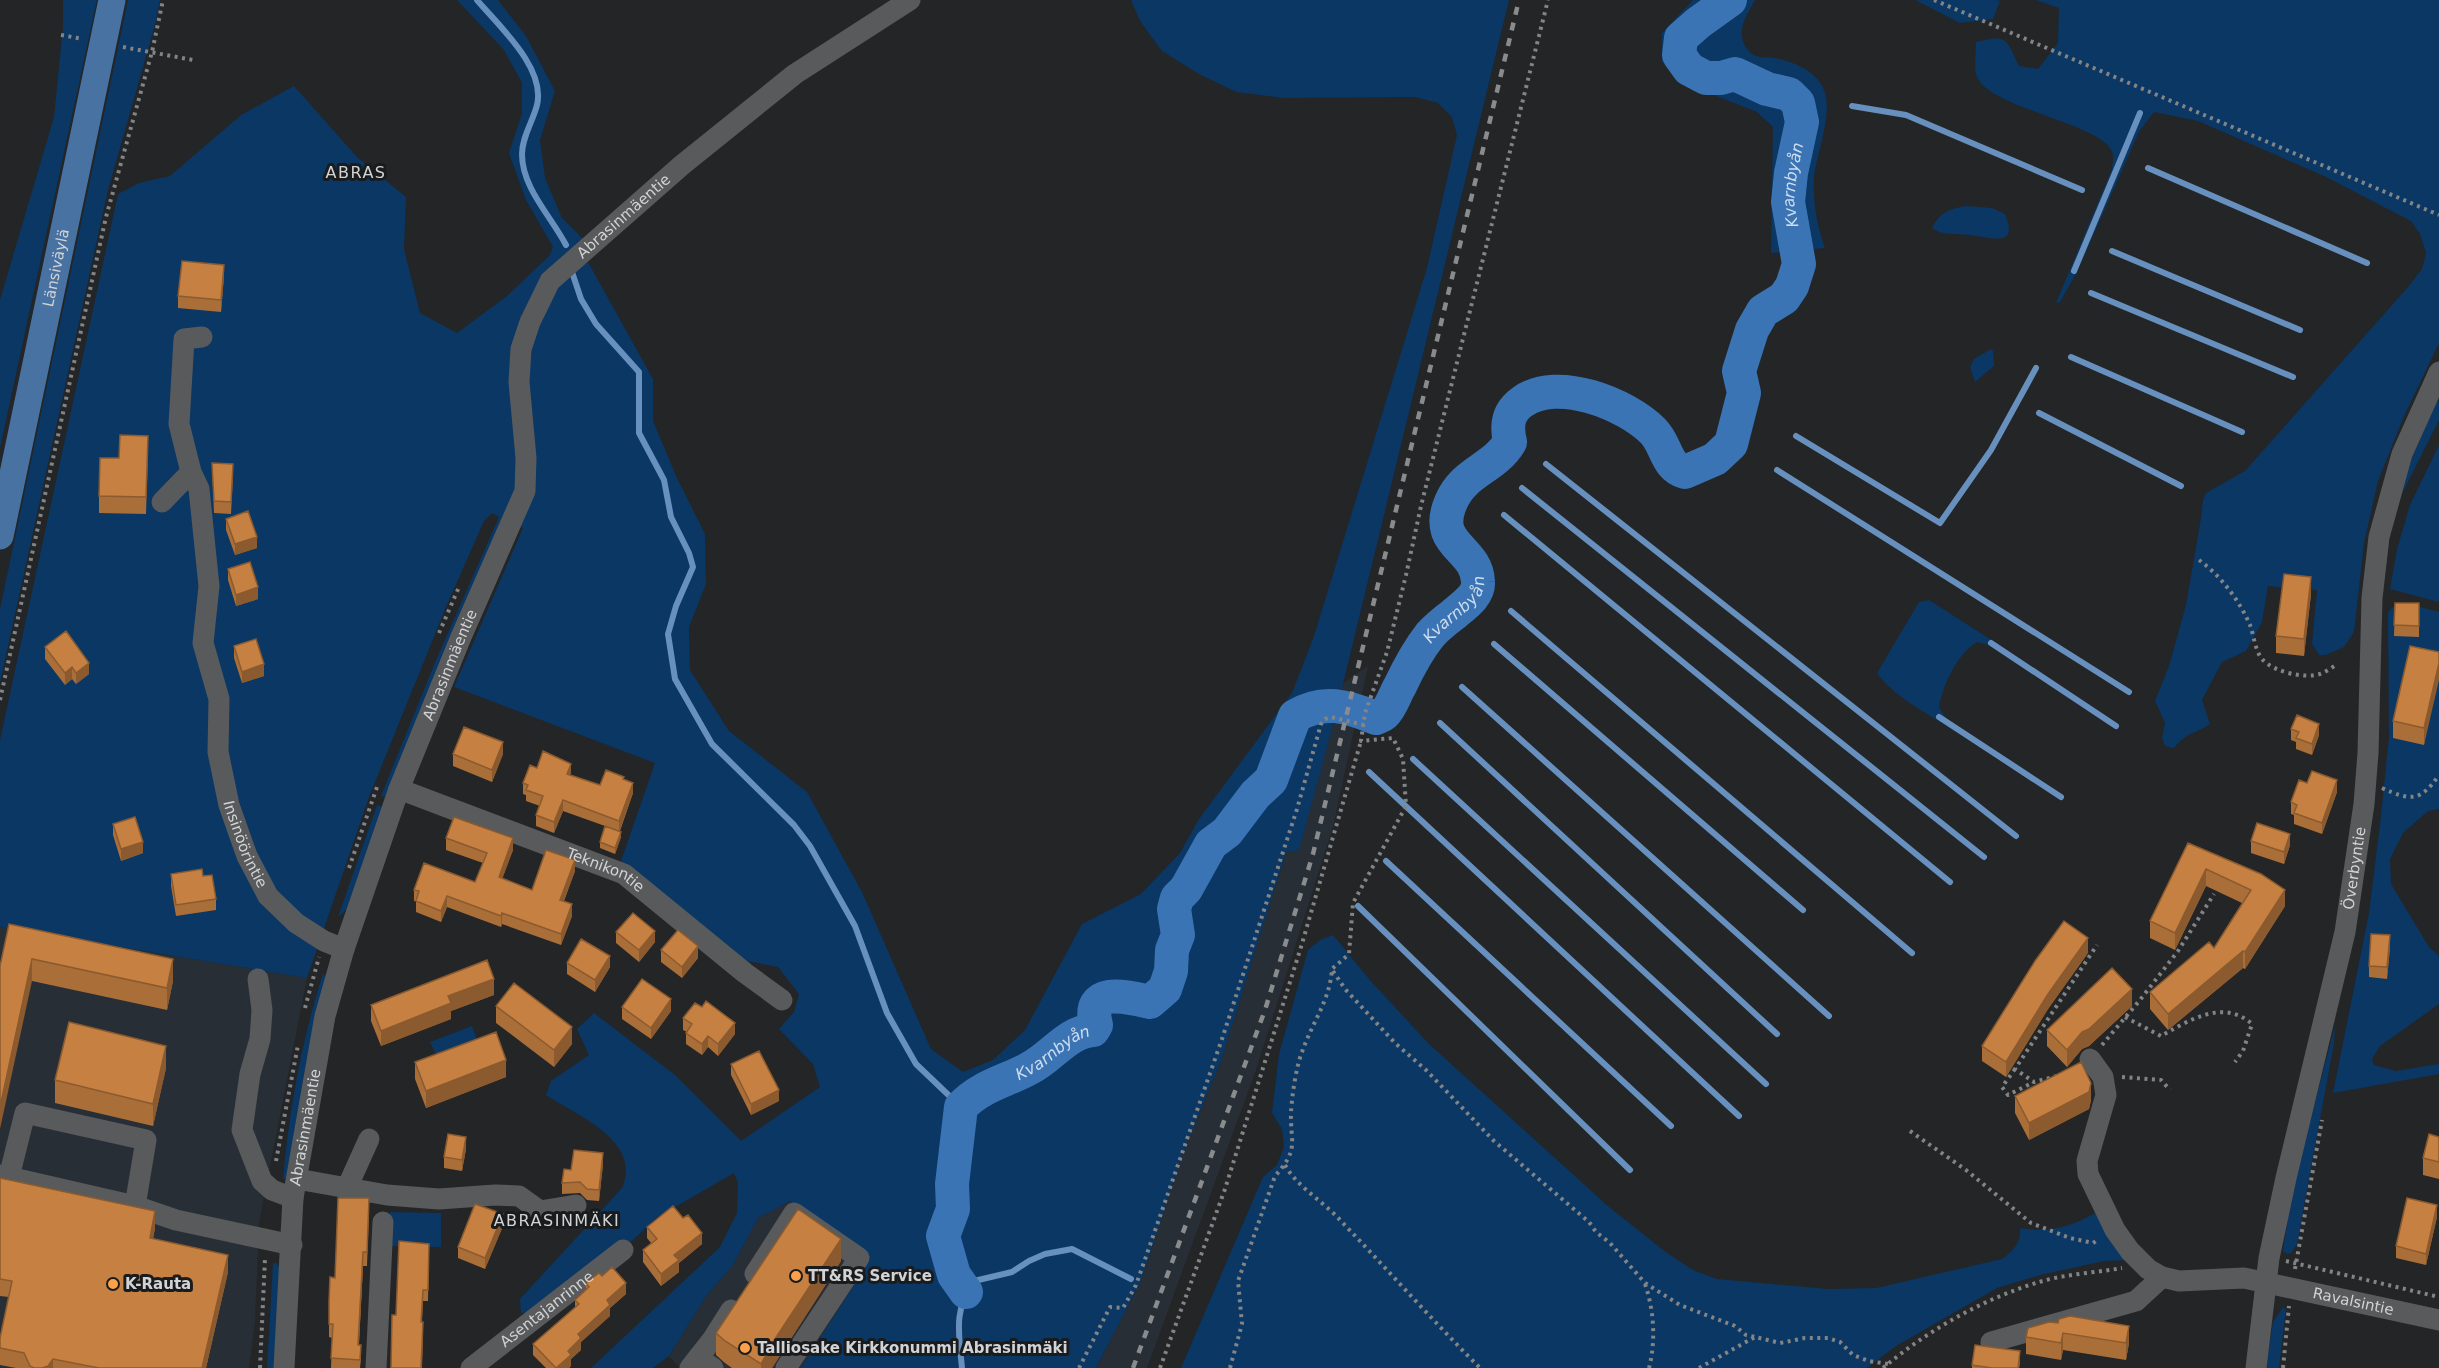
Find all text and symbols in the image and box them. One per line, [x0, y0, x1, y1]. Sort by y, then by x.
water label: Kvarnbyån [1778, 141, 1807, 229]
district label: ABRAS [326, 163, 387, 182]
street label: Abrasinmäentie [573, 170, 674, 262]
street label: Länsiväylä [39, 227, 73, 309]
water label: Kvarnbyån [1419, 575, 1488, 646]
street label: Abrasinmäentie [419, 607, 481, 723]
street label: Insinöörintie [219, 799, 271, 891]
street label: Överbyntie [2338, 826, 2369, 911]
street label: Teknikontie [563, 844, 648, 896]
water label: Kvarnbyån [1012, 1022, 1092, 1084]
street label: Abrasinmäentie [286, 1067, 325, 1187]
district label: ABRASINMÄKI [494, 1211, 620, 1230]
street label: Asentajanrinne [497, 1267, 597, 1351]
place label: TT&RS Service [808, 1267, 932, 1285]
marker: TT&RS Service [789, 1269, 803, 1283]
place label: K-Rauta [125, 1275, 191, 1293]
marker: K-Rauta [106, 1277, 120, 1291]
street label: Ravalsintie [2311, 1284, 2395, 1319]
place label: Talliosake Kirkkonummi Abrasinmäki [757, 1339, 1068, 1357]
marker: Talliosake Kirkkonummi Abrasinmäki [738, 1341, 752, 1355]

